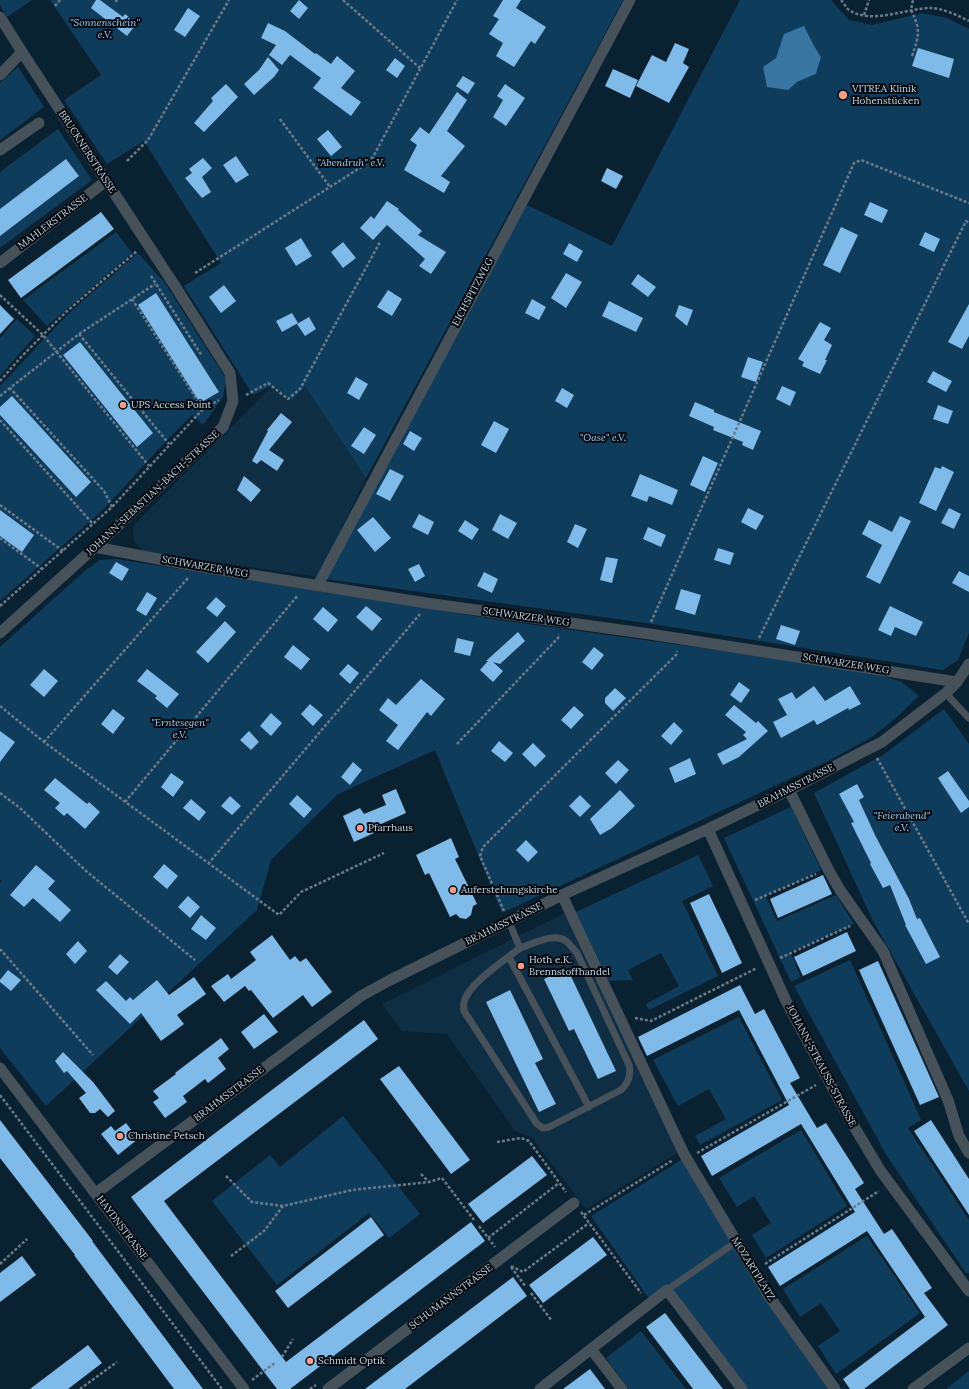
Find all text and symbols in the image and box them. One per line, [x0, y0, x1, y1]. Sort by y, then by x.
park label: "Sonnenschein" e.V. [70, 17, 140, 40]
place label: VITREA Klinik Hohenstücken [852, 83, 919, 106]
marker: VITREA Klinik Hohenstücken [837, 89, 849, 101]
street label: BRUCKNERSTRASSE [56, 108, 118, 196]
park label: "Abendruh" e.V. [317, 157, 385, 169]
street label: MAHLERSTRASSE [16, 192, 90, 252]
street label: EICHSPITZWEG [450, 256, 496, 328]
place label: UPS Access Point [131, 399, 211, 411]
marker: UPS Access Point [118, 400, 128, 410]
street label: JOHANN-SEBASTIAN-BACH-STRASSE [84, 428, 222, 558]
park label: "Oase" e.V. [580, 432, 626, 444]
street label: SCHWARZER WEG [161, 553, 249, 581]
street label: SCHWARZER WEG [482, 605, 570, 629]
street label: SCHWARZER WEG [802, 651, 890, 677]
park label: "Erntesegen" e.V. [151, 717, 209, 740]
street label: BRAHMSSTRASSE [756, 761, 836, 811]
park label: "Feierabend" e.V. [874, 810, 930, 834]
place label: Pfarrhaus [368, 822, 413, 834]
marker: Pfarrhaus [355, 823, 365, 833]
place label: Auferstehungskirche [461, 884, 558, 896]
marker: Auferstehungskirche [448, 885, 458, 895]
street label: BRAHMSSTRASSE [463, 900, 545, 948]
place label: Hoth e.K. Brennstoffhandel [529, 954, 610, 978]
marker: Hoth e.K. Brennstoffhandel [516, 961, 526, 971]
street label: JOHANN-STRAUSS-STRASSE [784, 1003, 858, 1129]
street label: BRAHMSSTRASSE [192, 1064, 266, 1124]
place label: Christine Petsch [128, 1130, 205, 1142]
marker: Christine Petsch [115, 1131, 125, 1141]
street label: HAYDNSTRASSE [94, 1193, 150, 1263]
street label: MOZARTPLATZ [729, 1235, 777, 1303]
street label: SCHUMANNSTRASSE [407, 1262, 495, 1332]
place label: Schmidt Optik [318, 1355, 385, 1367]
marker: Schmidt Optik [305, 1356, 315, 1366]

